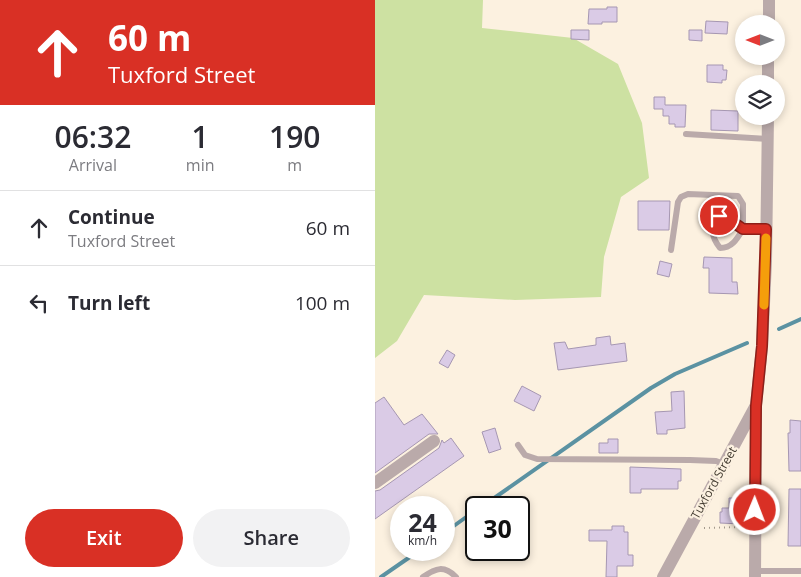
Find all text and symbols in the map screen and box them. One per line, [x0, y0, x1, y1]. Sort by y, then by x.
text: 60 m [108, 14, 191, 61]
north arrow [735, 15, 785, 65]
map controls [735, 15, 785, 125]
icon: ahead [25, 20, 90, 85]
text: Tuxford Street [108, 59, 255, 89]
button: layers [735, 75, 785, 125]
text: 06:32 [55, 116, 131, 157]
text: 1 [192, 116, 209, 157]
text: 190 [269, 116, 320, 157]
text: Arrival [69, 154, 117, 176]
text: min [186, 154, 215, 176]
text: m [287, 154, 302, 176]
pin [698, 195, 740, 237]
icon: arrive [705, 202, 733, 230]
text: Continue [68, 204, 155, 230]
icon: ahead [25, 214, 53, 242]
text: 60 m [306, 215, 350, 241]
text: Tuxford Street [68, 230, 175, 252]
icon: left [25, 289, 53, 317]
text: Turn left [68, 290, 150, 316]
text: 100 m [295, 290, 350, 316]
street label: Tuxford Street [687, 443, 740, 522]
position arrow [728, 483, 780, 535]
speed limit sign: 30 [465, 496, 530, 561]
text: 24 [408, 505, 437, 539]
button: Exit [25, 509, 183, 567]
button: Share [193, 509, 350, 567]
text: km/h [408, 532, 437, 549]

